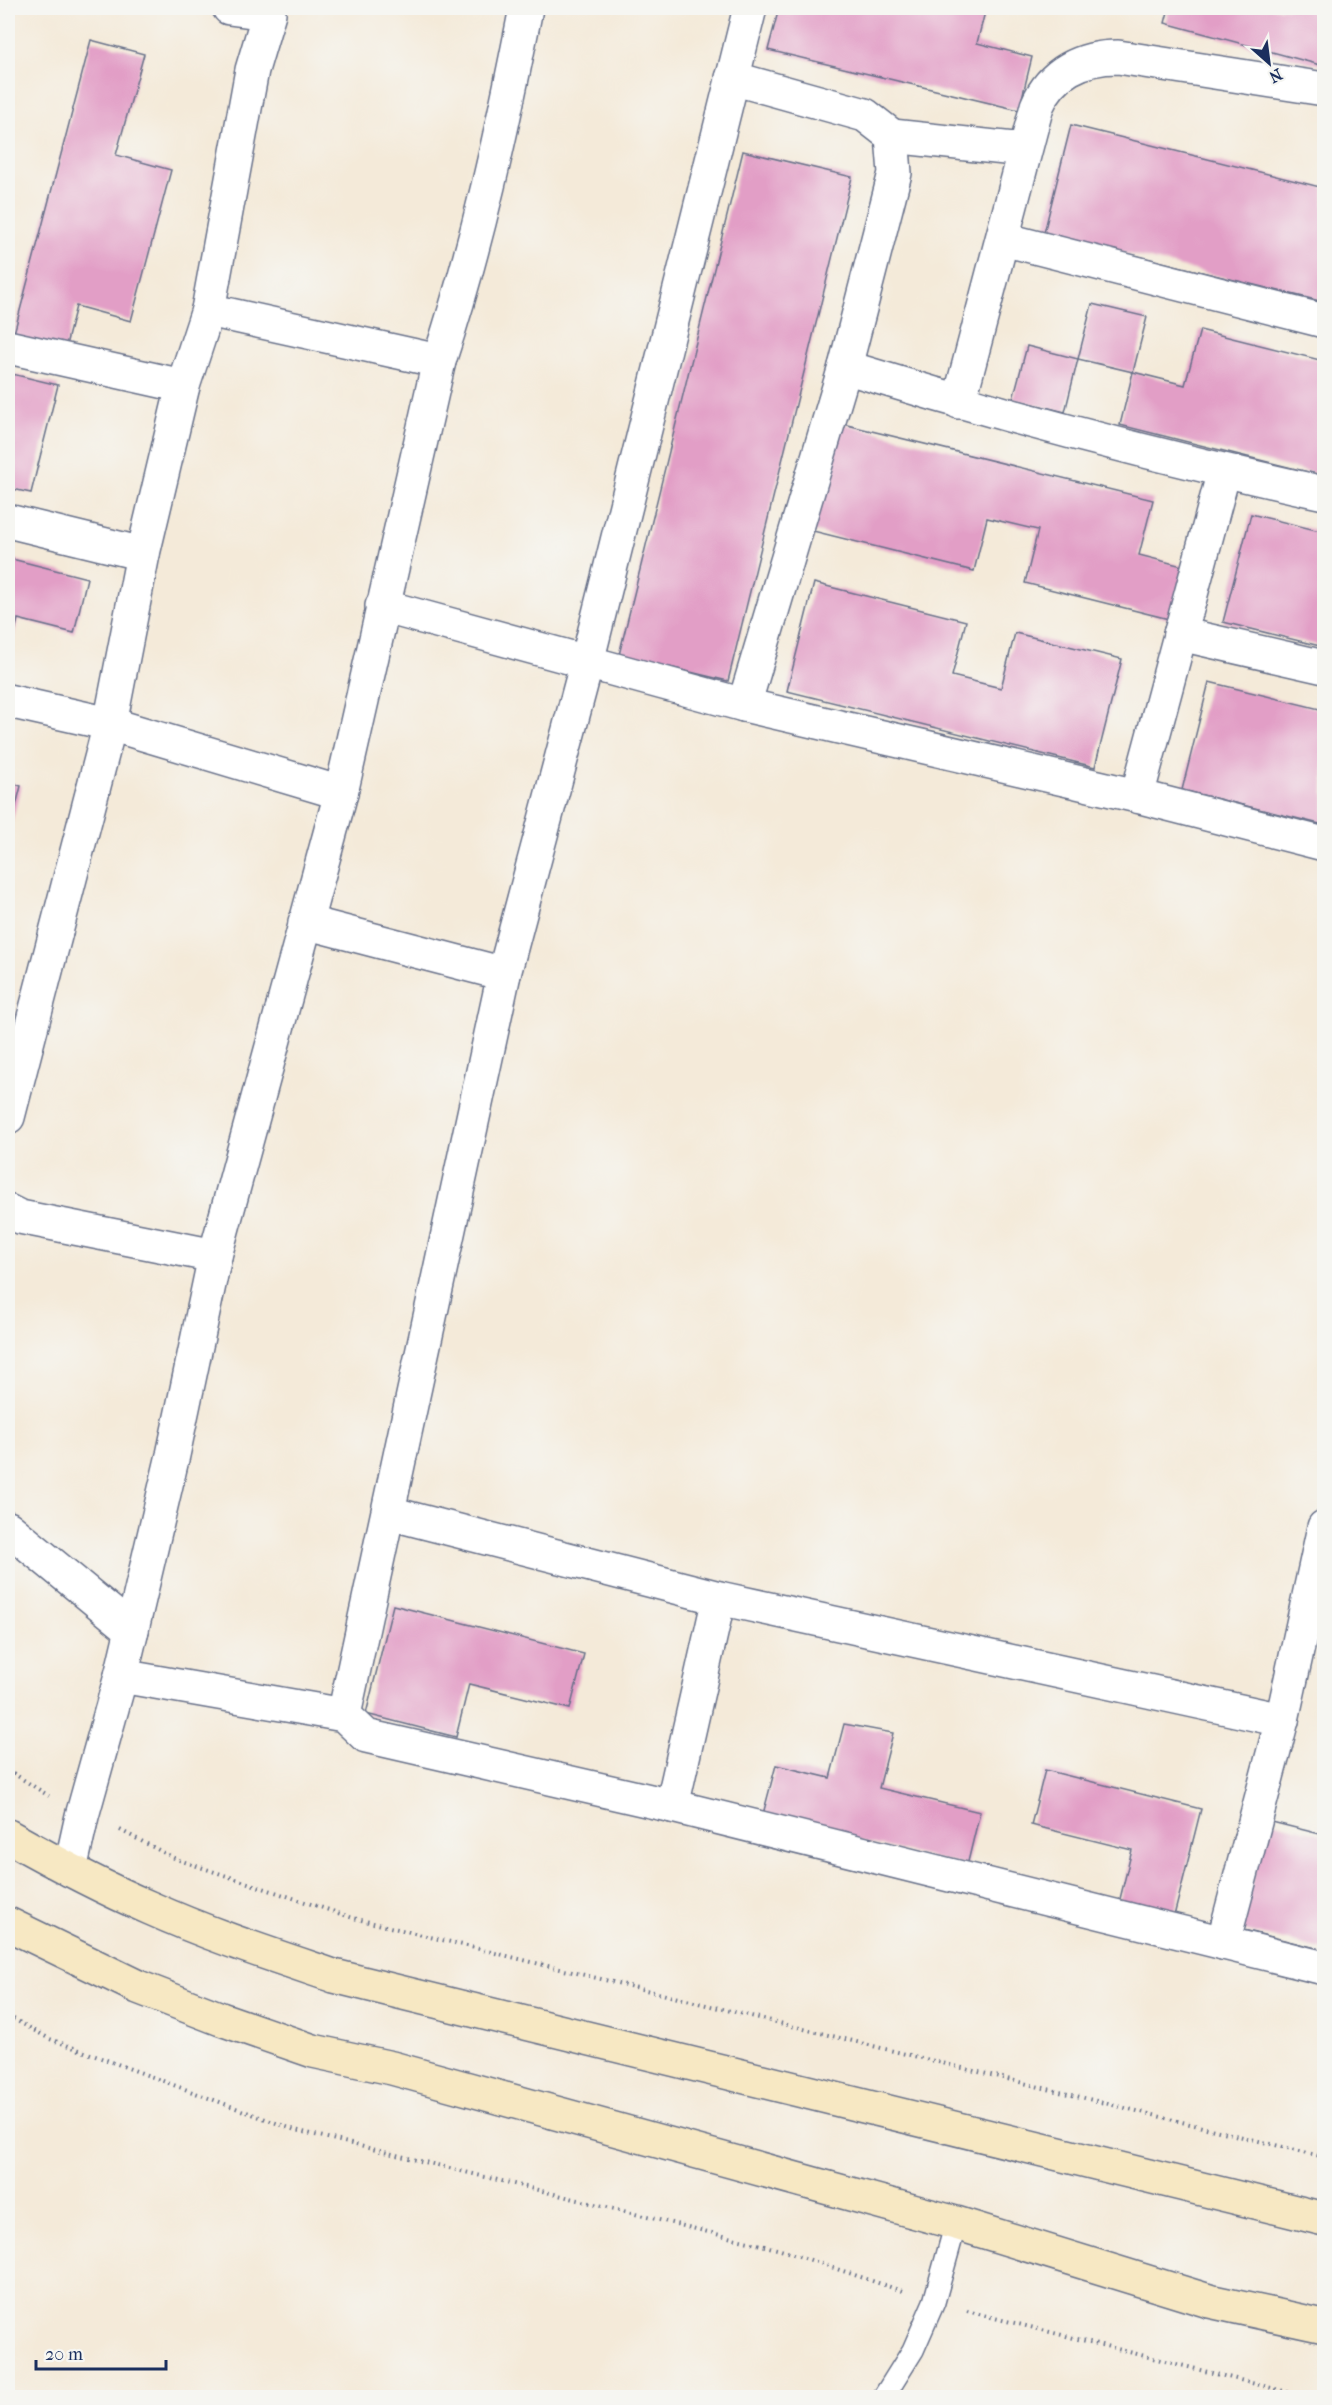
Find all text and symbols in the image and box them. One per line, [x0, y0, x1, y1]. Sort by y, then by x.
north arrow [1239, 33, 1299, 93]
text: N [1265, 65, 1286, 87]
scale bar [36, 2333, 166, 2371]
text: 20 m [45, 2344, 83, 2365]

